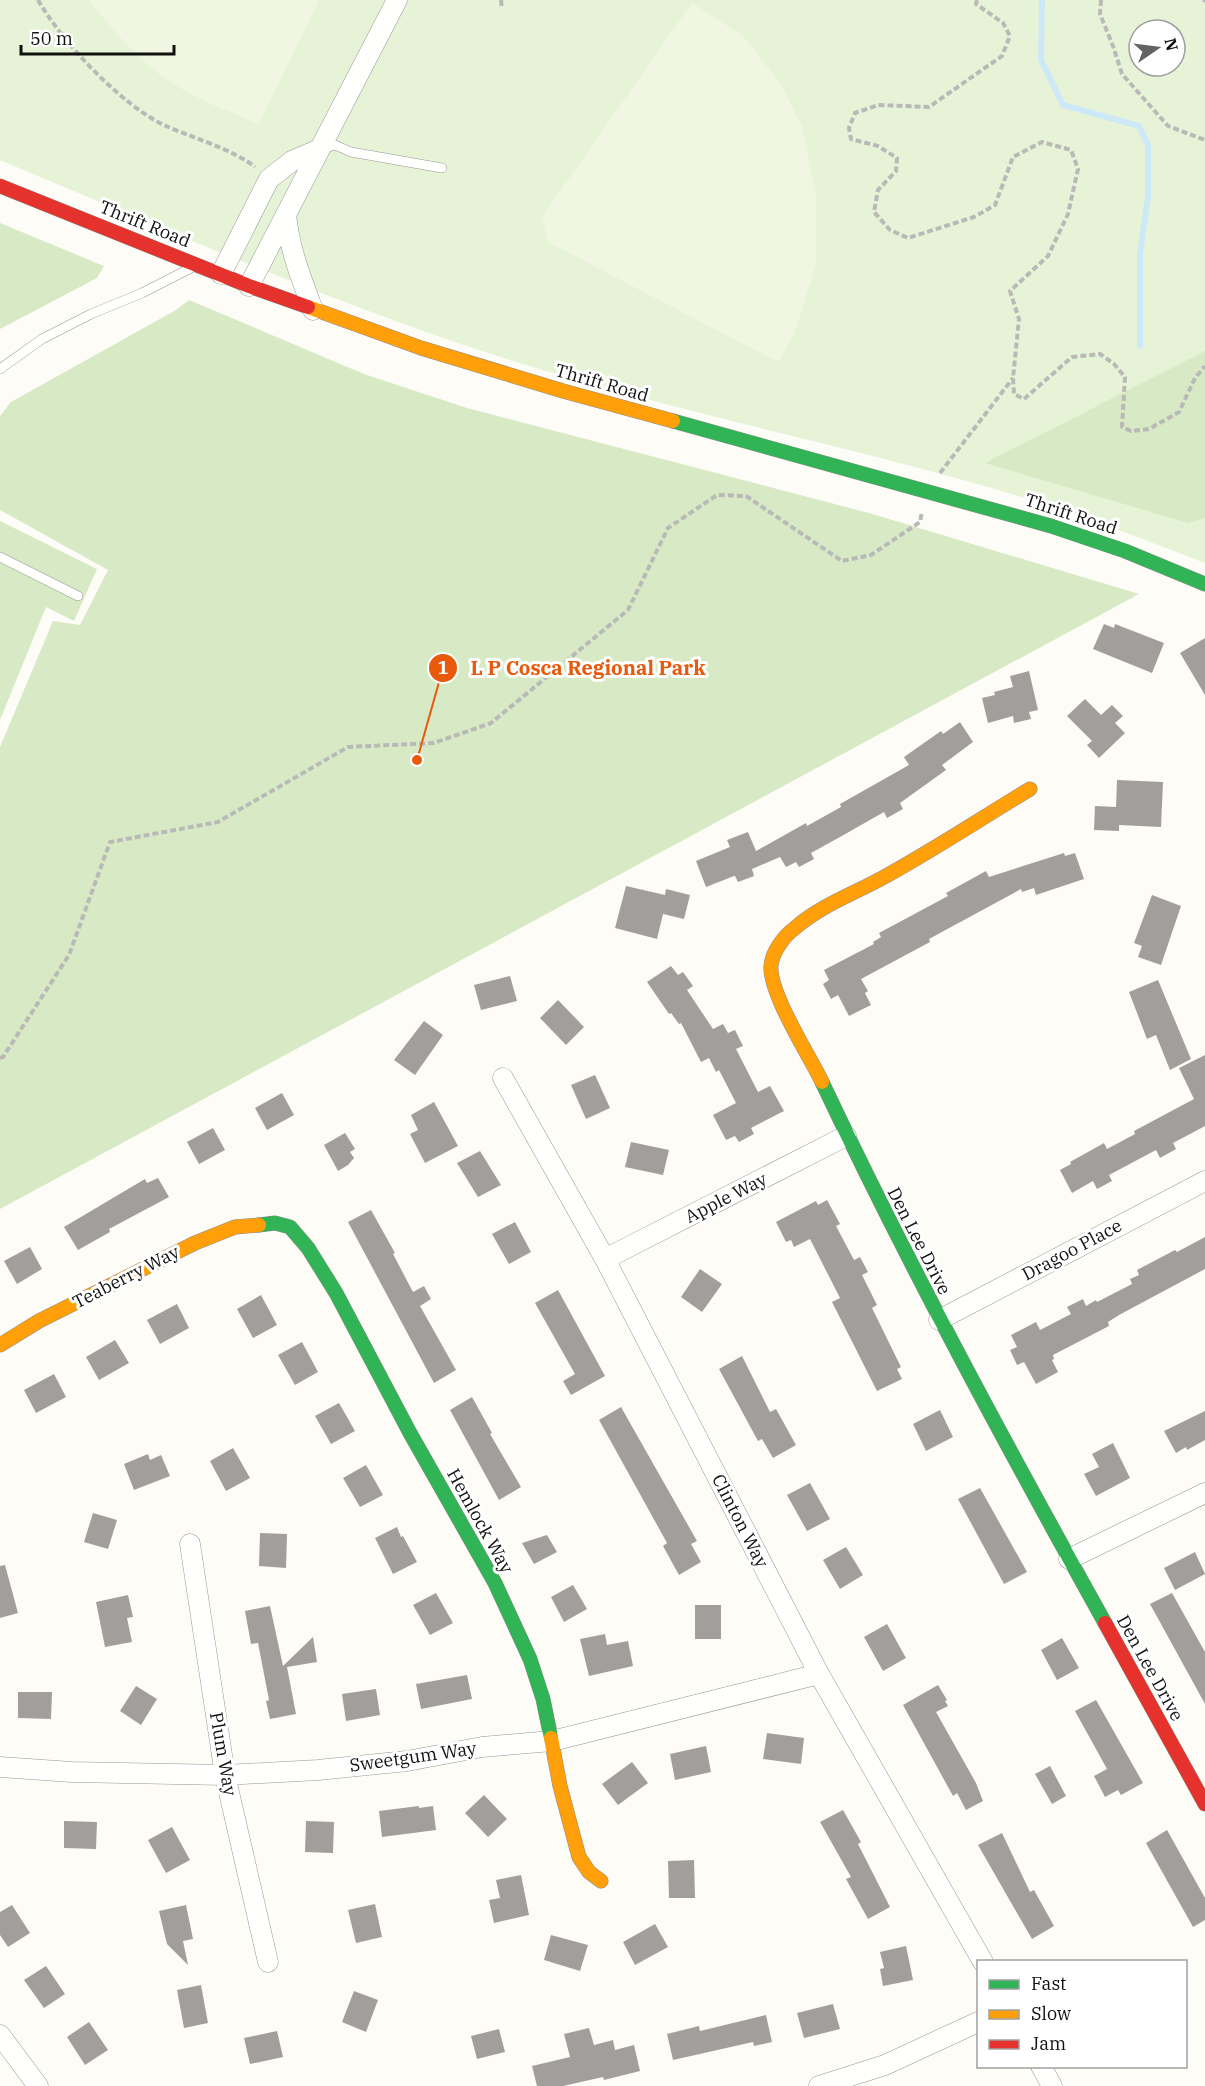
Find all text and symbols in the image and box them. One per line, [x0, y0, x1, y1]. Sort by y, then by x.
scale bar [21, 18, 174, 56]
north arrow [1127, 18, 1187, 78]
text: 50 m [30, 27, 73, 50]
text: N [1160, 36, 1183, 53]
street label: Thrift Road [96, 195, 194, 252]
street label: Thrift Road [553, 358, 652, 407]
street label: Thrift Road [1022, 488, 1121, 539]
callout: L P Cosca Regional Park [428, 649, 717, 687]
text: L P Cosca Regional Park [470, 654, 706, 681]
text: 1 [438, 656, 449, 679]
street label: Apple Way [681, 1167, 771, 1228]
street label: Den Lee Drive [882, 1183, 956, 1298]
street label: Dragoo Place [1018, 1214, 1126, 1286]
street label: Teaberry Way [68, 1240, 183, 1313]
street label: Hemlock Way [442, 1464, 519, 1578]
street label: Clinton Way [707, 1470, 774, 1572]
street label: Den Lee Drive [1112, 1611, 1189, 1725]
street label: Plum Way [205, 1710, 242, 1798]
street label: Sweetgum Way [348, 1736, 478, 1777]
legend [977, 1960, 1187, 2068]
text: Fast [1031, 1972, 1066, 1995]
text: Slow [1031, 2002, 1071, 2025]
text: Jam [1031, 2032, 1066, 2055]

